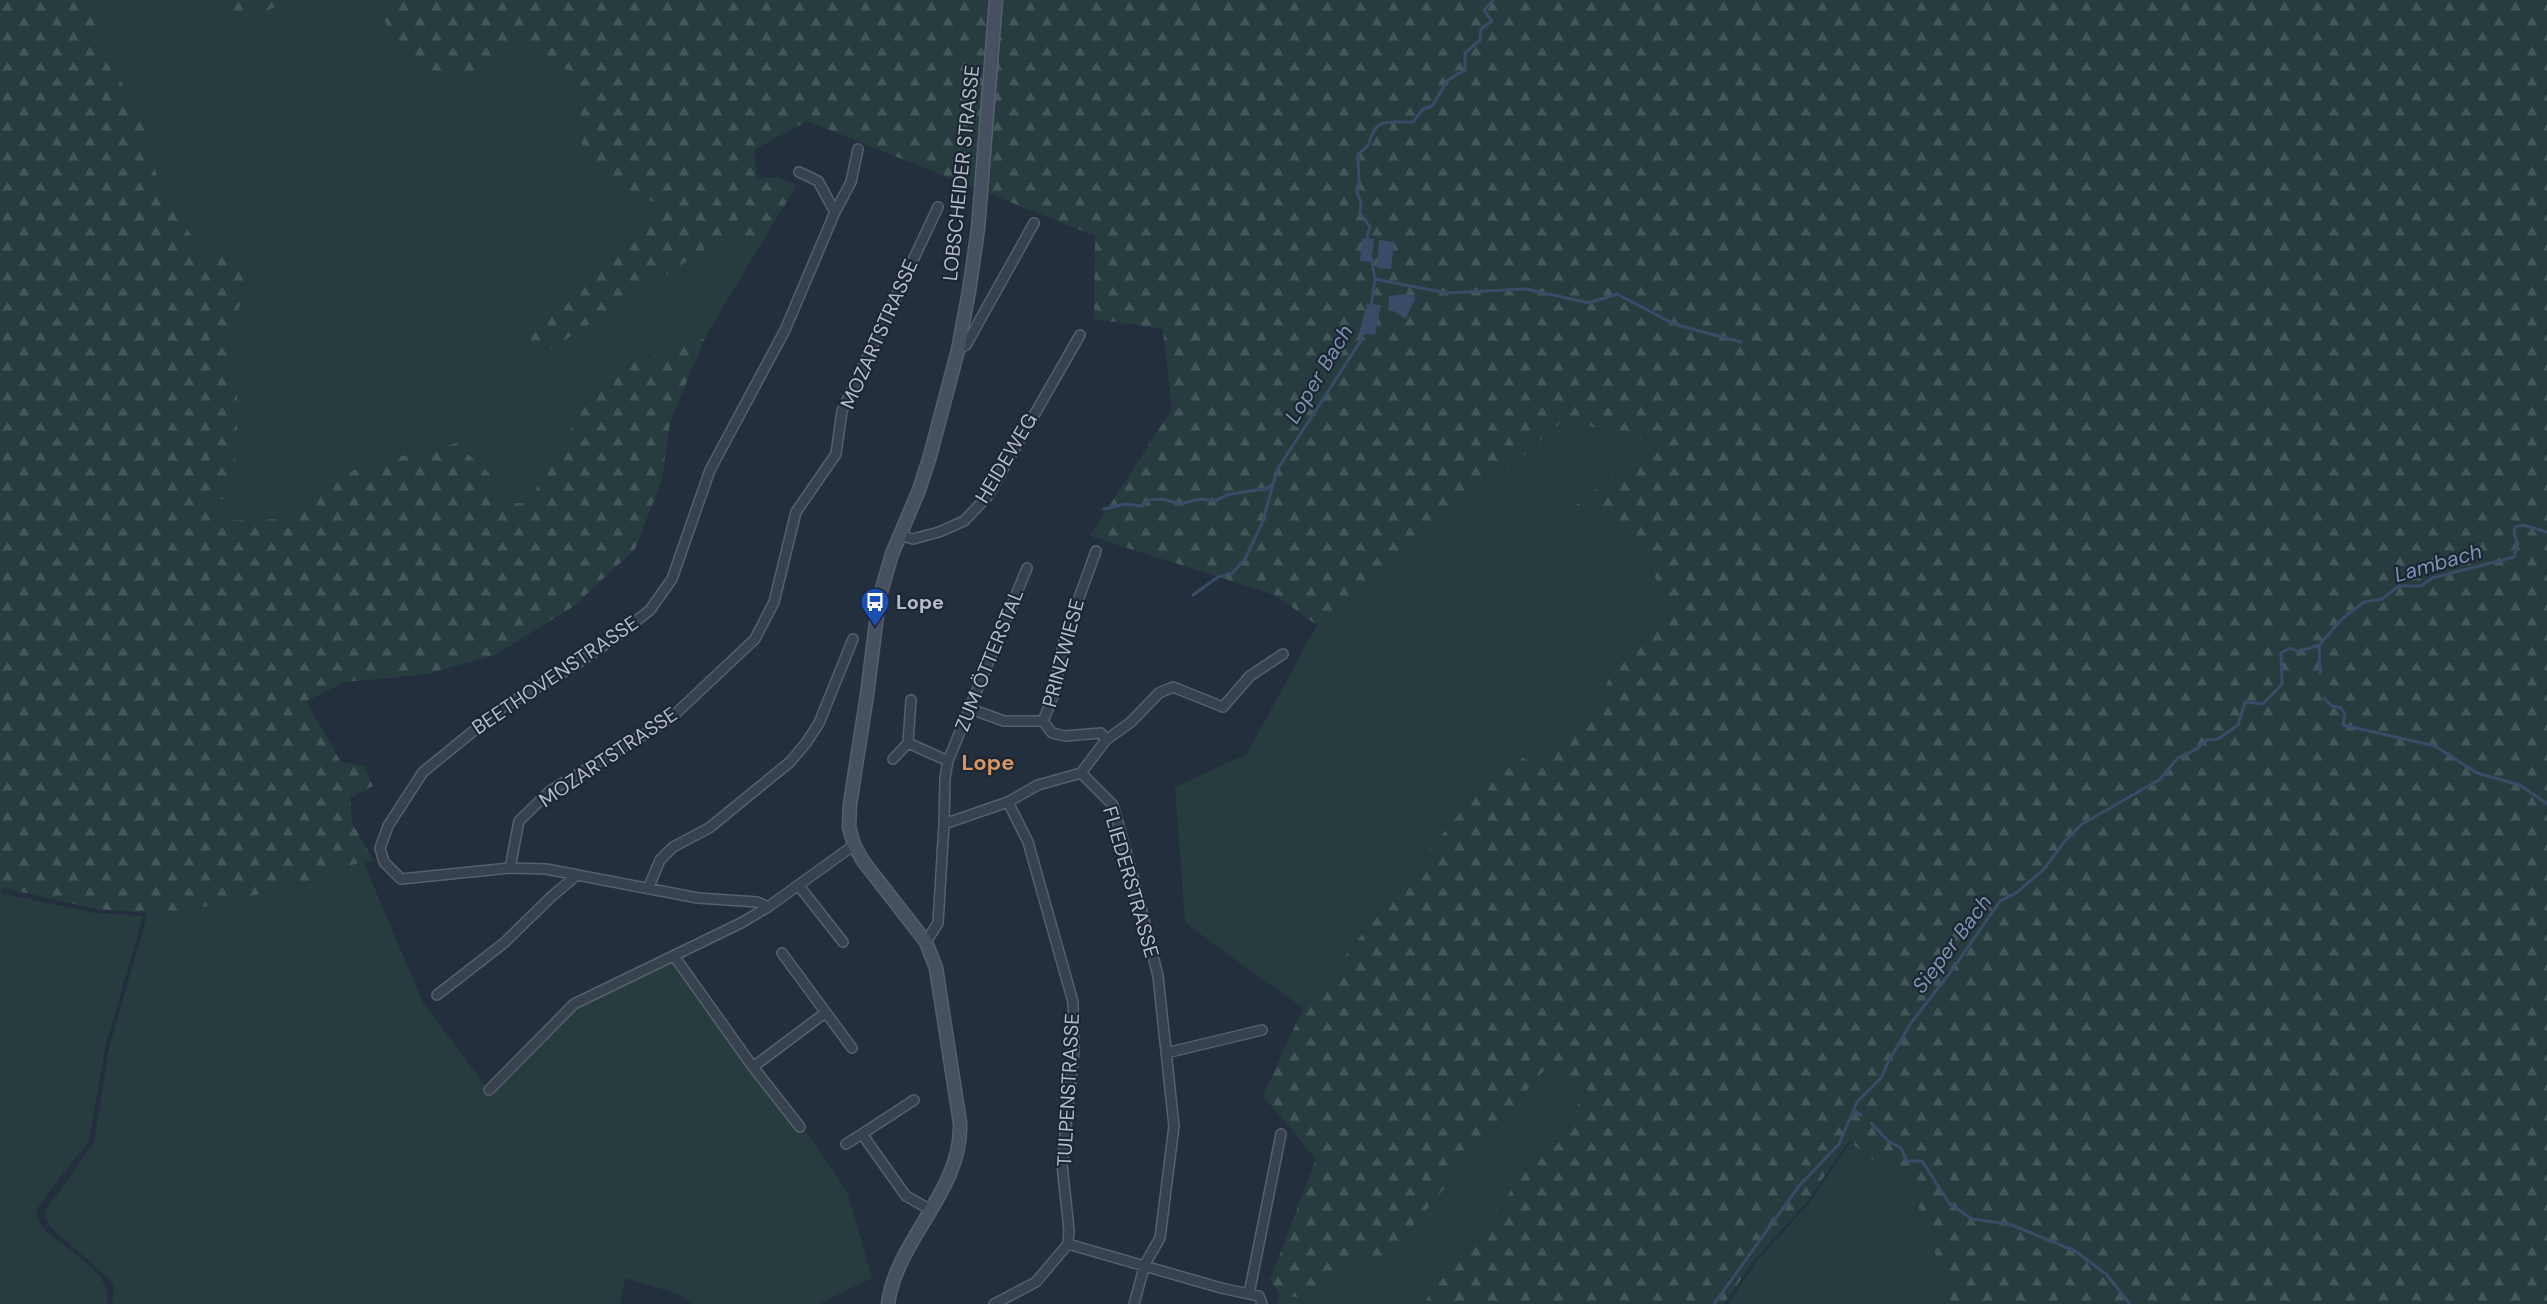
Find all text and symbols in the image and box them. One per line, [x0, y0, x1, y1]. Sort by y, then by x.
street label: LOBSCHEIDER STRASSE [937, 64, 985, 282]
street label: MOZARTSTRASSE [834, 255, 924, 413]
water label: Loper Bach [1279, 319, 1359, 429]
street label: HEIDEWEG [969, 408, 1043, 508]
water label: Lambach [2391, 537, 2485, 589]
street label: ZUM ÖTTERSTAL [949, 585, 1029, 735]
bus stop icon: Lope [859, 586, 891, 628]
place label: Lope [896, 589, 944, 615]
street label: PRINZWIESE [1036, 596, 1090, 710]
street label: BEETHOVENSTRASSE [467, 610, 643, 740]
street label: MOZARTSTRASSE [534, 701, 682, 813]
district label: Lope [962, 748, 1014, 777]
street label: FLIEDERSTRASSE [1097, 803, 1165, 961]
water label: Sieper Bach [1906, 889, 1998, 999]
street label: TULPENSTRASSE [1051, 1013, 1085, 1167]

